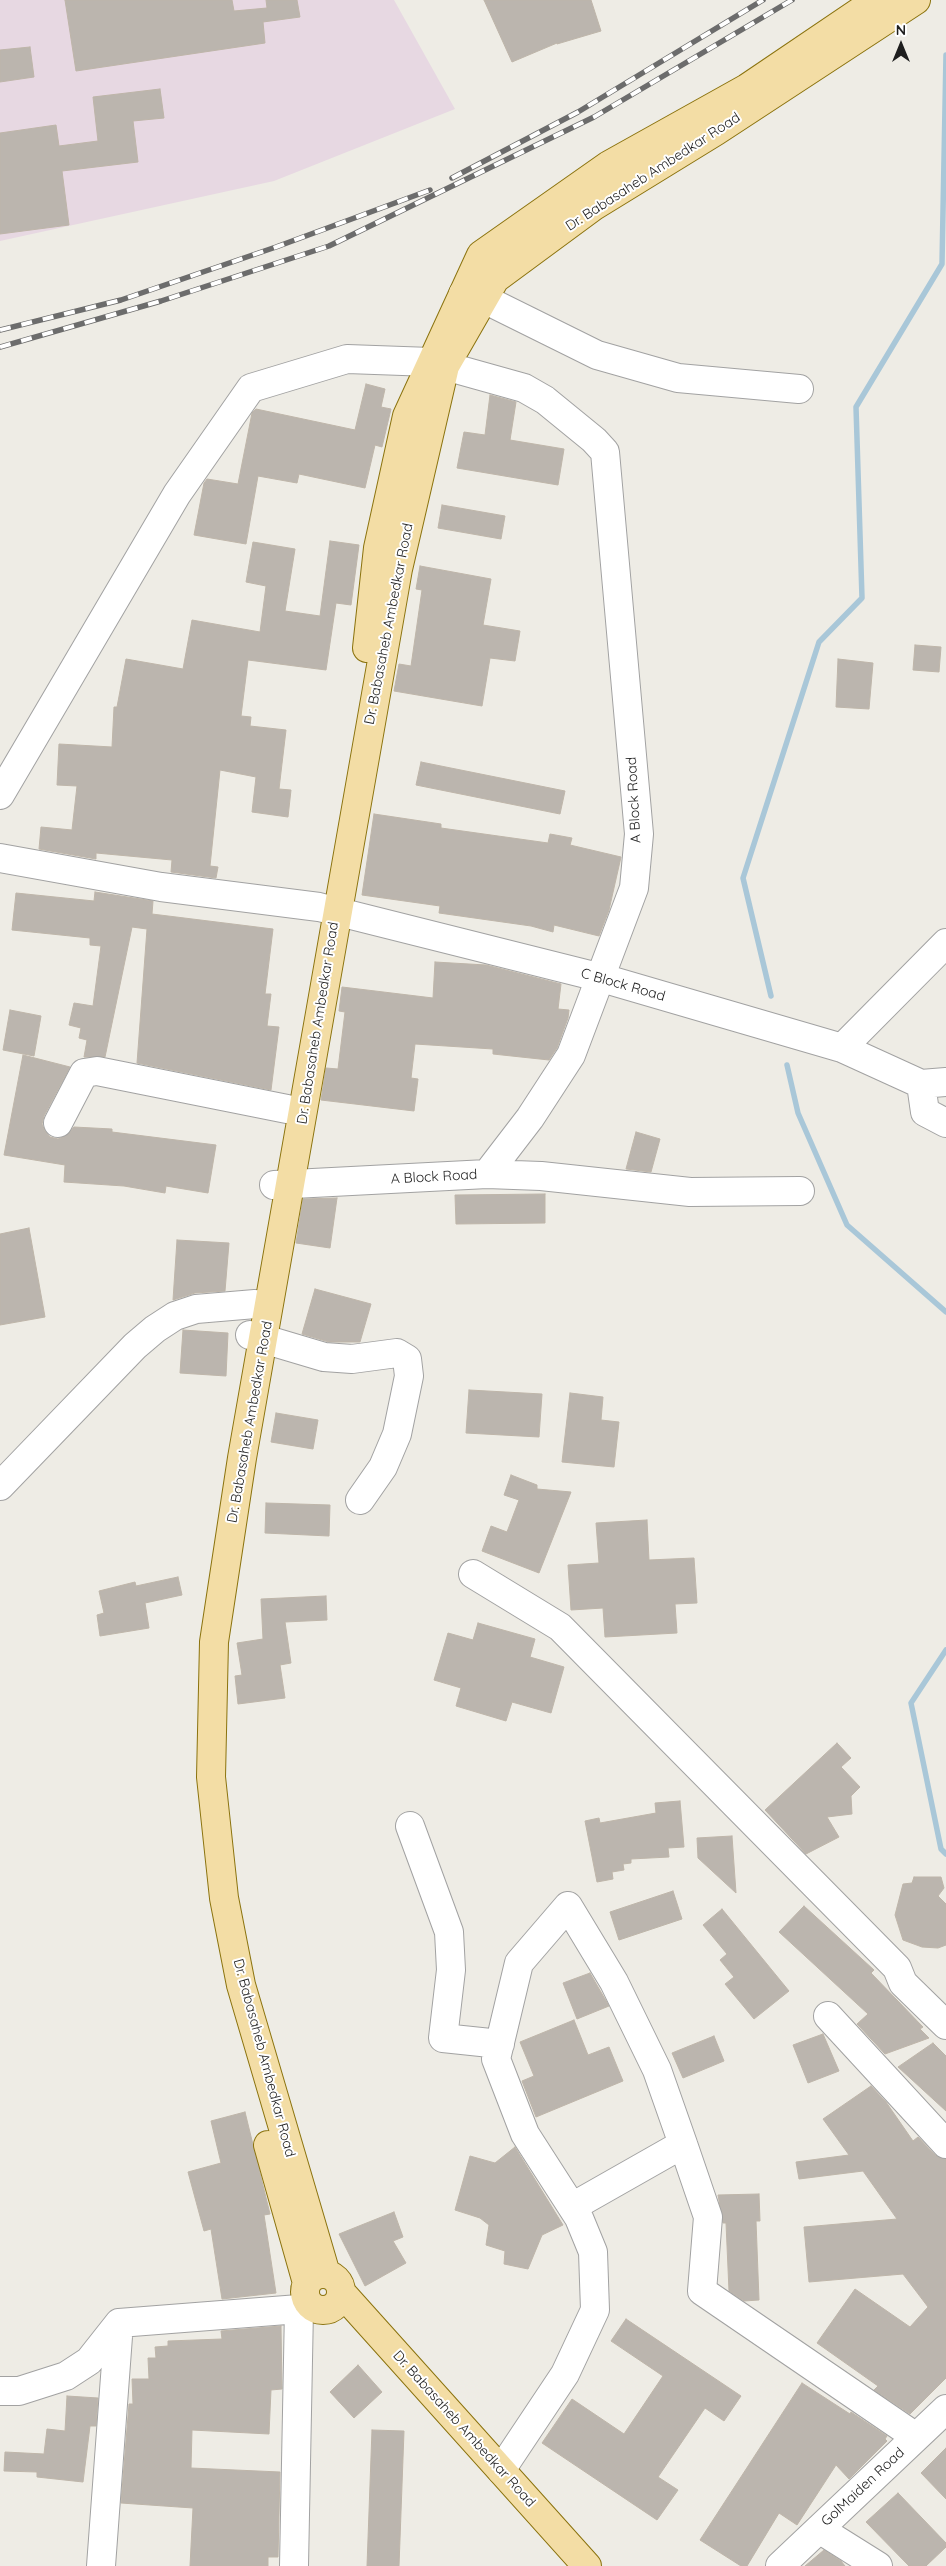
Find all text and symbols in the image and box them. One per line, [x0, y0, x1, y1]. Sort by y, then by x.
north arrow [876, 20, 926, 70]
text: N [896, 21, 906, 39]
street label: Dr. Babasaheb Ambedkar Road [563, 109, 743, 235]
street label: Dr. Babasaheb Ambedkar Road [361, 522, 417, 726]
street label: A Block Road [623, 756, 645, 844]
street label: Dr. Babasaheb Ambedkar Road [294, 921, 342, 1125]
street label: C Block Road [579, 965, 667, 1005]
street label: A Block Road [390, 1166, 478, 1188]
street label: Dr. Babasaheb Ambedkar Road [224, 1320, 276, 1524]
street label: Dr. Babasaheb Ambedkar Road [229, 1957, 299, 2159]
street label: Dr. Babasaheb Ambedkar Road [389, 2347, 539, 2511]
street label: GolMaiden Road [818, 2444, 908, 2530]

